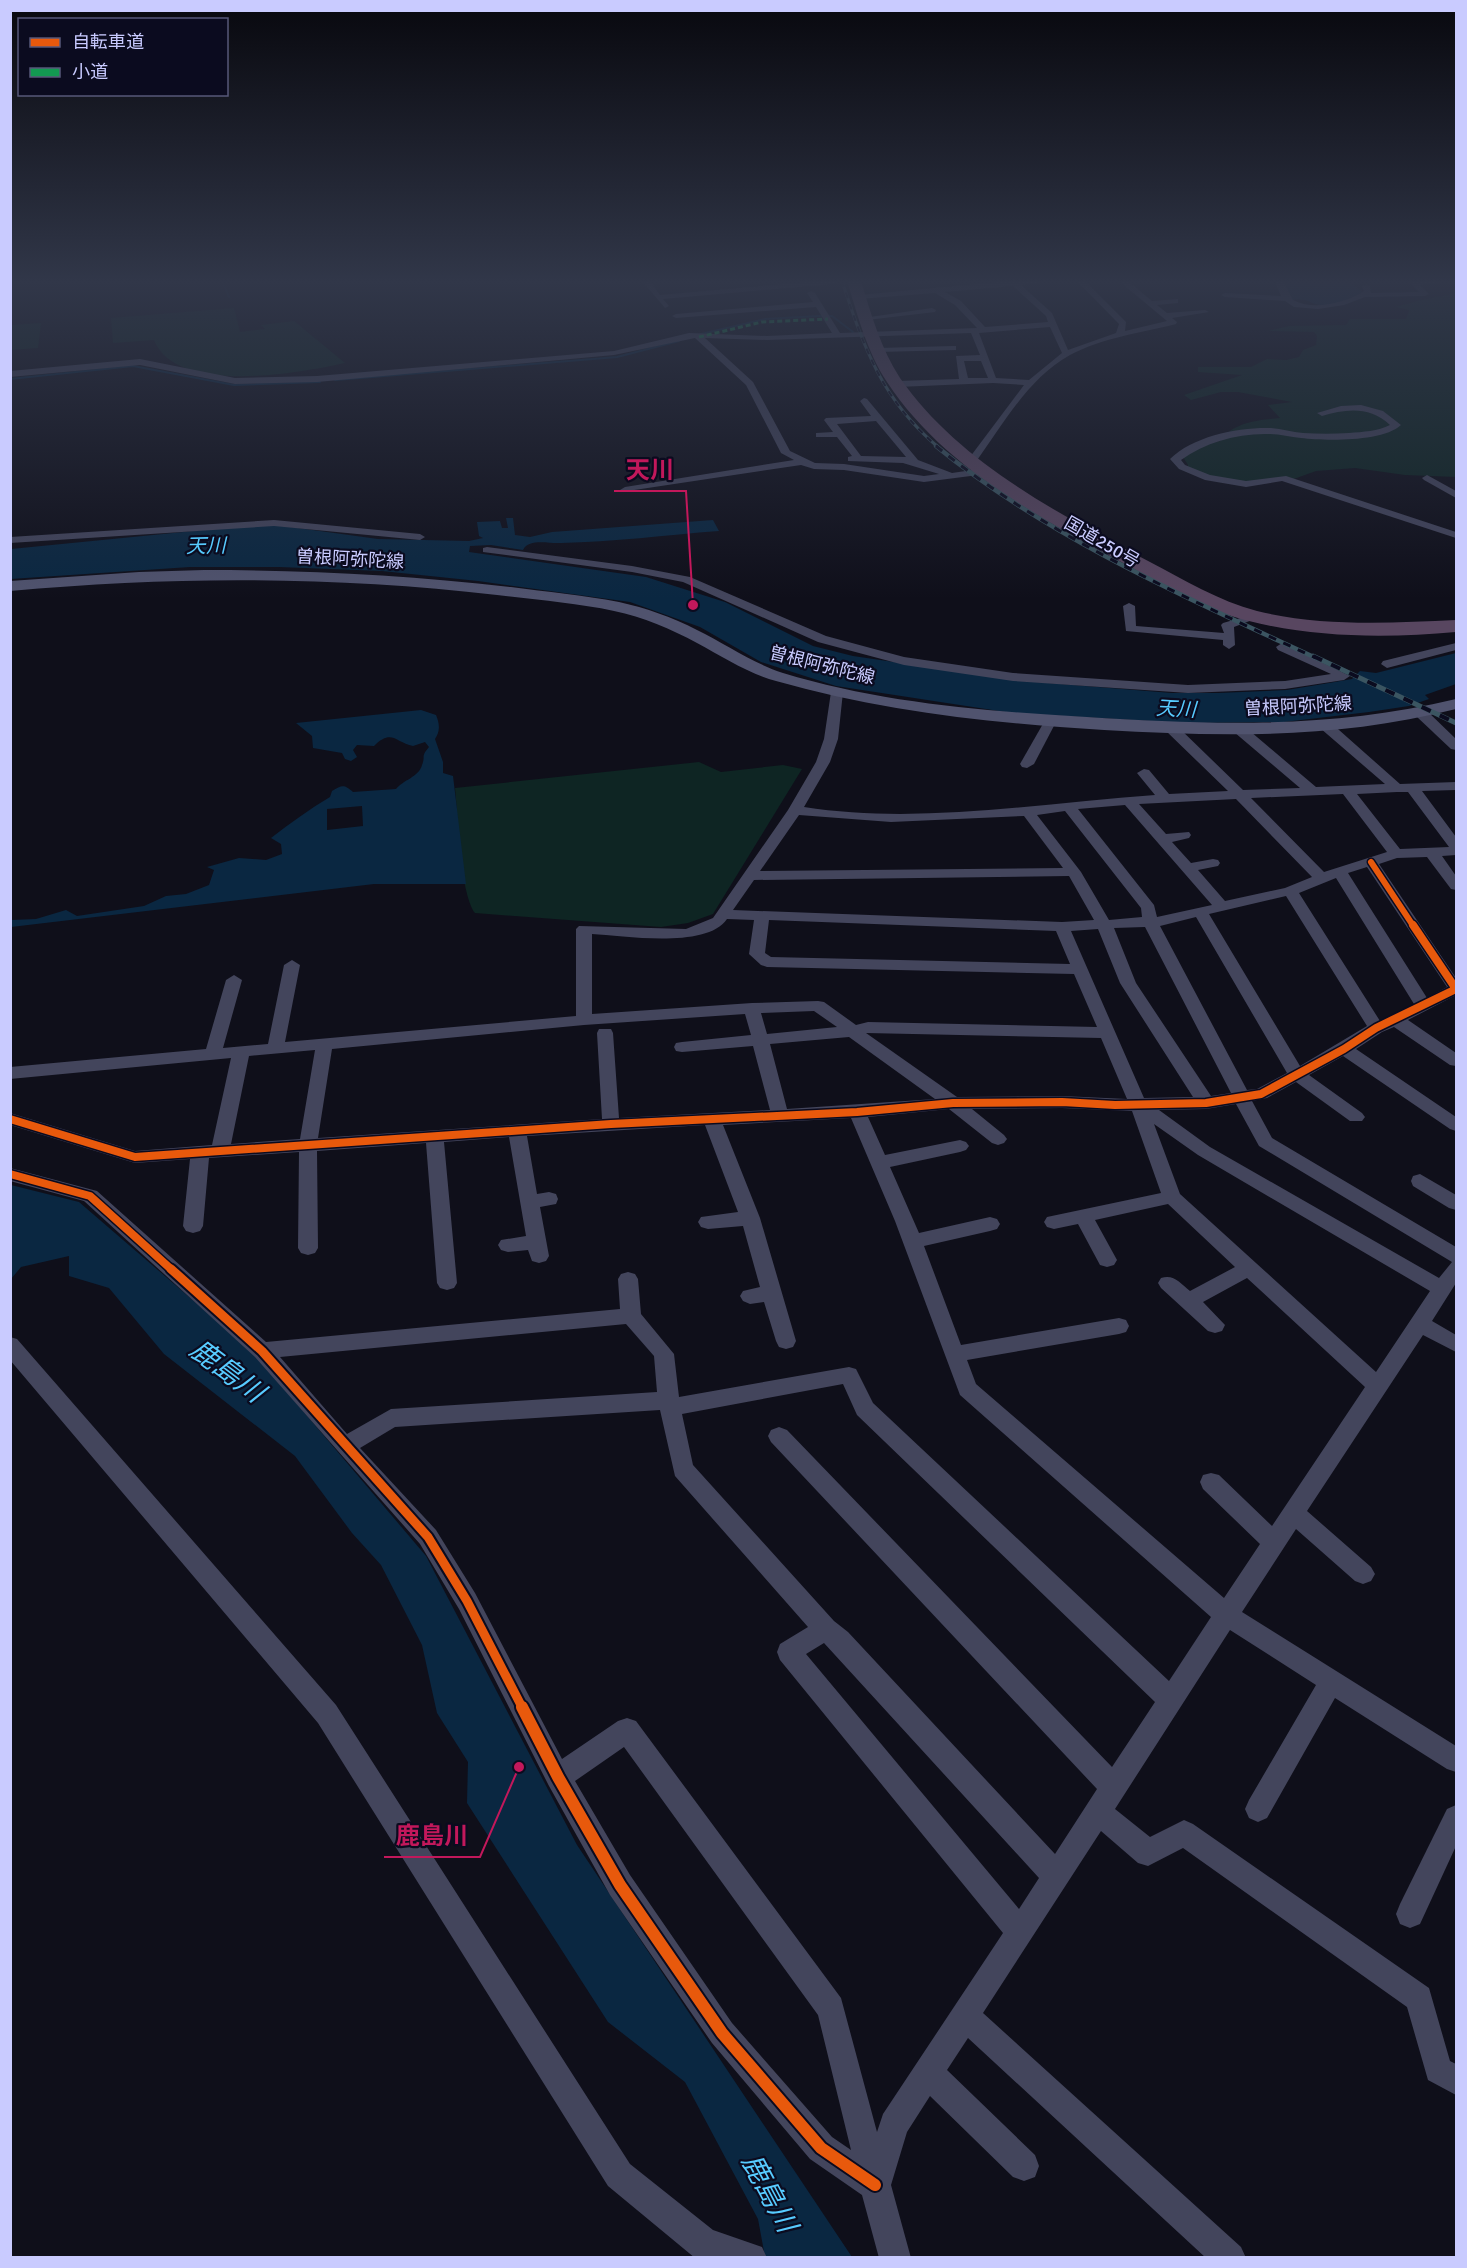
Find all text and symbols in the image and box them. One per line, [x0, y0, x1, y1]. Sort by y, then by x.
legend [18, 18, 228, 96]
text: 自転車道 [72, 31, 144, 53]
text: 小道 [72, 61, 108, 83]
callout: 天川 [614, 449, 686, 491]
text: 天川 [626, 455, 674, 485]
street label: 国道250号 [1060, 512, 1144, 572]
water label: 天川 [186, 533, 228, 559]
street label: 曽根阿弥陀線 [295, 545, 405, 573]
street label: 曽根阿弥陀線 [767, 641, 877, 689]
street label: 曽根阿弥陀線 [1243, 692, 1353, 720]
water label: 天川 [1155, 695, 1199, 723]
water label: 鹿島川 [183, 1332, 273, 1412]
callout: 鹿島川 [384, 1815, 480, 1857]
text: 鹿島川 [396, 1821, 468, 1851]
water label: 鹿島川 [734, 2148, 805, 2241]

